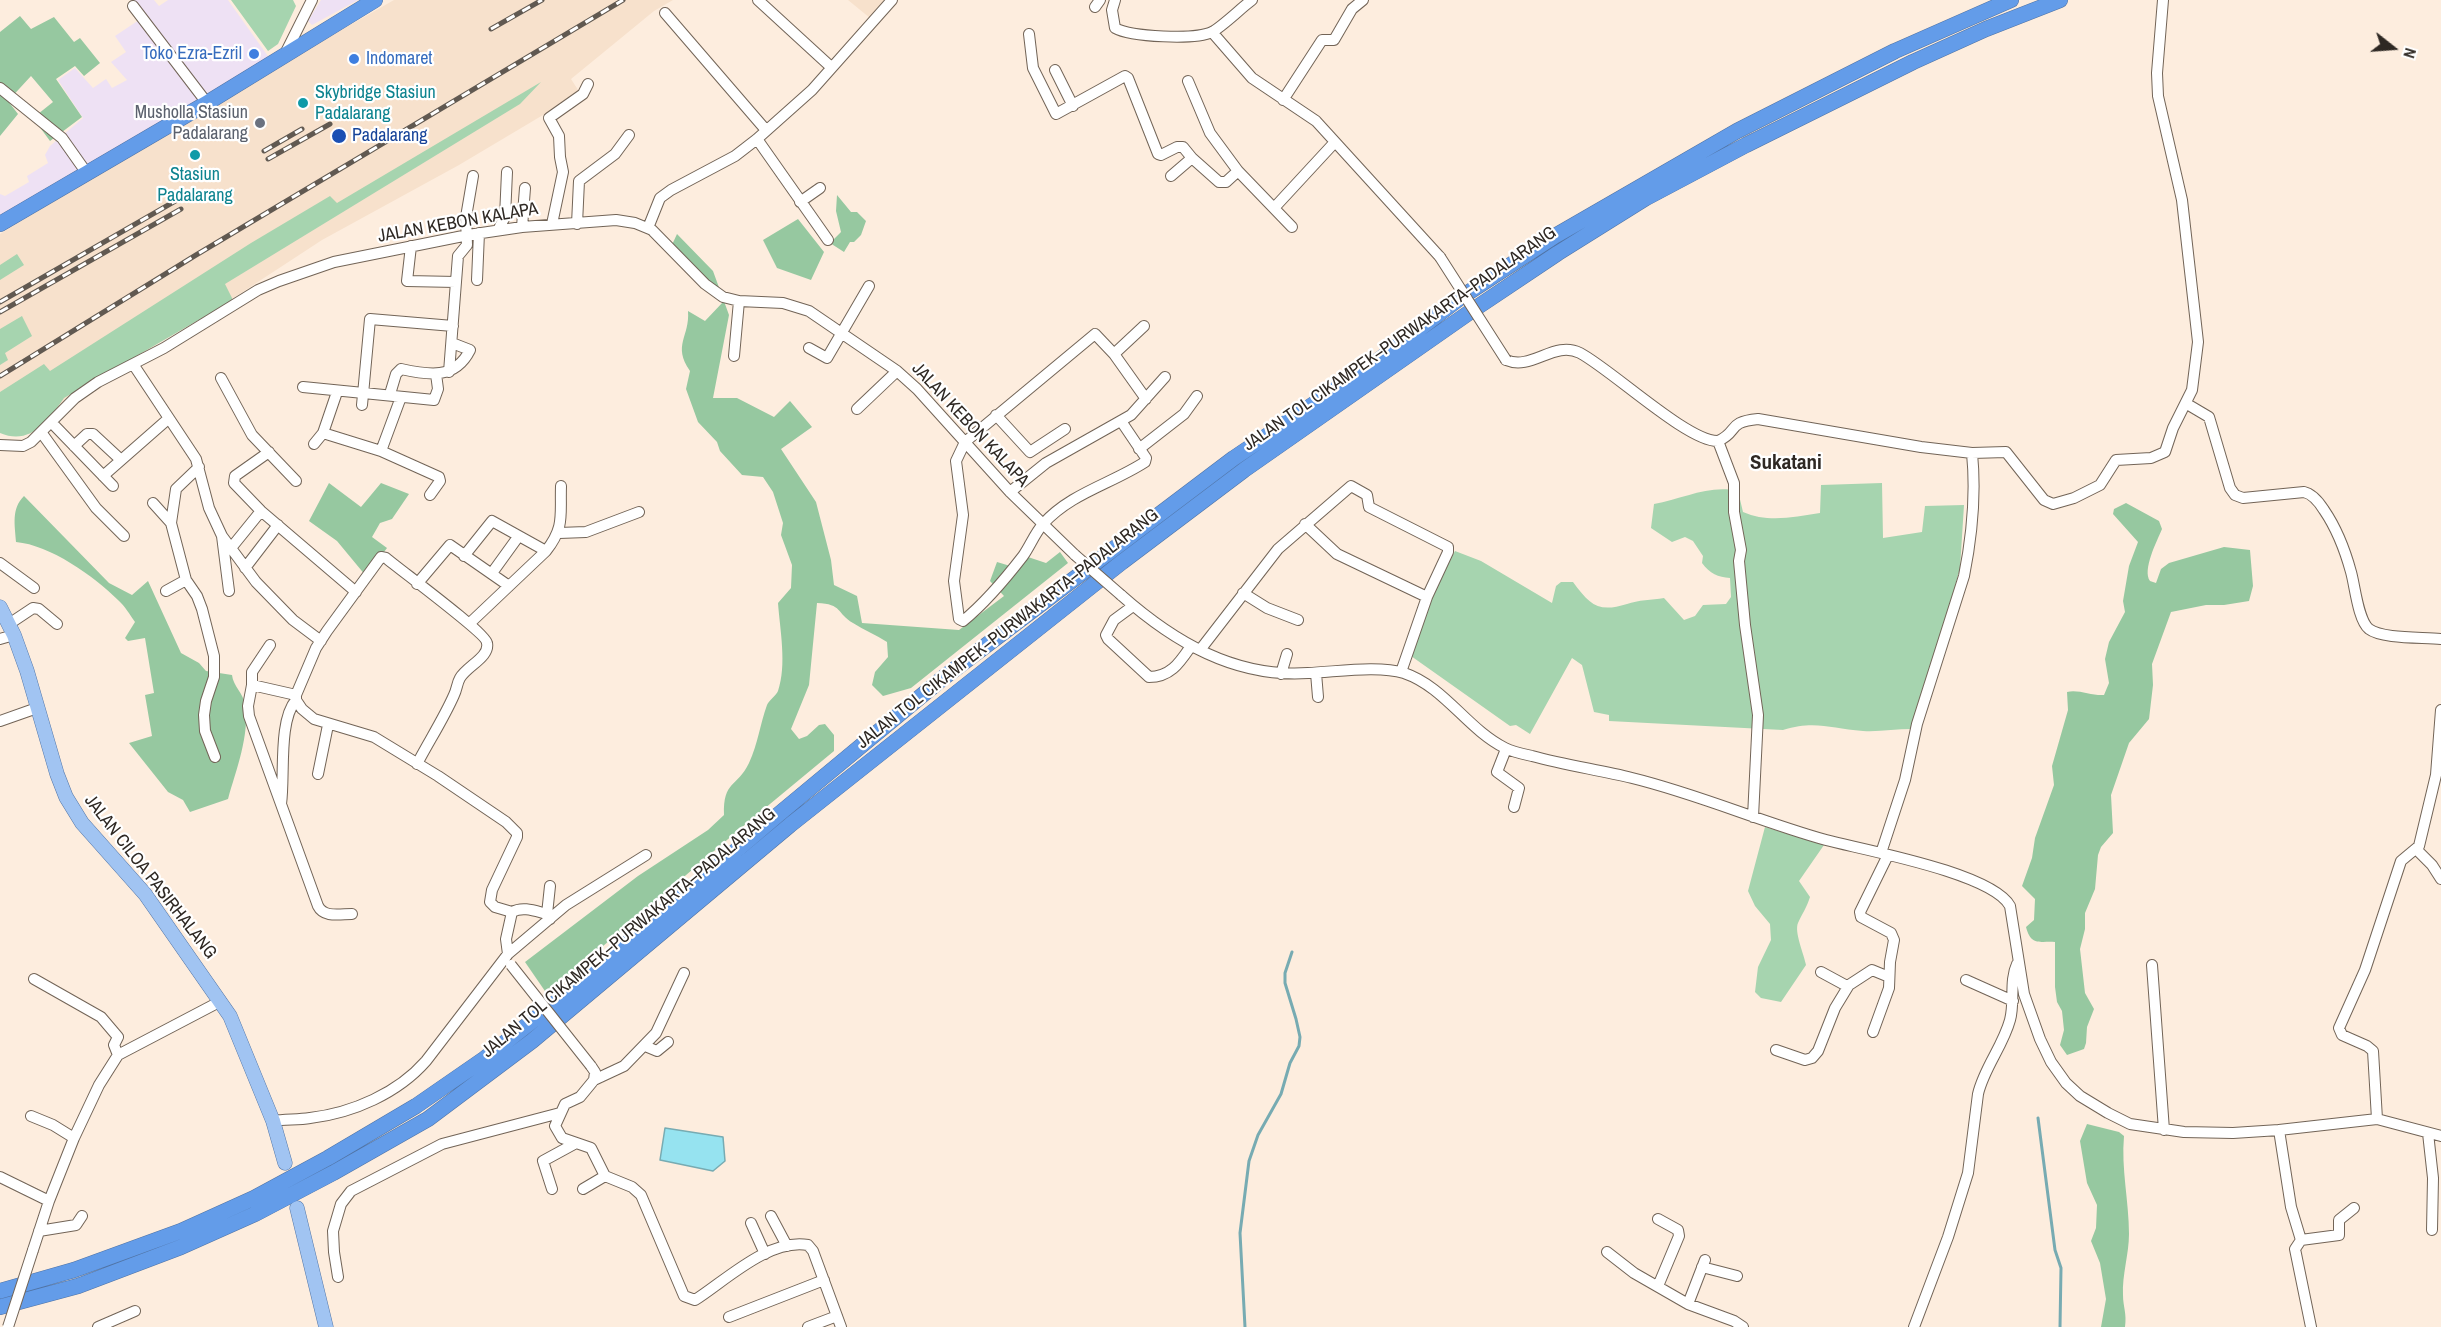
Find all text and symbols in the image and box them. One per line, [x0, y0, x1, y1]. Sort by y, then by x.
north arrow [2363, 18, 2423, 78]
place label: Toko Ezra-Ezril [142, 43, 242, 65]
text: N [2398, 46, 2422, 61]
marker: Toko Ezra-Ezril [247, 47, 261, 61]
place label: Indomaret [366, 48, 432, 70]
marker: Indomaret [347, 52, 361, 66]
place label: Skybridge Stasiun Padalarang [315, 82, 436, 124]
marker: Skybridge Stasiun Padalarang [296, 96, 310, 110]
place label: Musholla Stasiun Padalarang [135, 102, 248, 144]
marker: Musholla Stasiun Padalarang [253, 116, 267, 130]
place label: Padalarang [352, 125, 427, 147]
marker: Padalarang [330, 127, 348, 145]
marker: Stasiun Padalarang [188, 148, 202, 162]
place label: Stasiun Padalarang [157, 164, 233, 207]
street label: JALAN KEBON KALAPA [376, 198, 540, 248]
street label: JALAN TOL CIKAMPEK–PURWAKARTA–PADALARANG [1239, 222, 1561, 456]
street label: JALAN KEBON KALAPA [907, 358, 1033, 492]
district label: Sukatani [1750, 450, 1822, 476]
street label: JALAN TOL CIKAMPEK–PURWAKARTA–PADALARANG [853, 504, 1163, 754]
street label: JALAN CILOA PASIRHALANG [79, 791, 221, 963]
street label: JALAN TOL CIKAMPEK–PURWAKARTA–PADALARANG [478, 804, 780, 1062]

